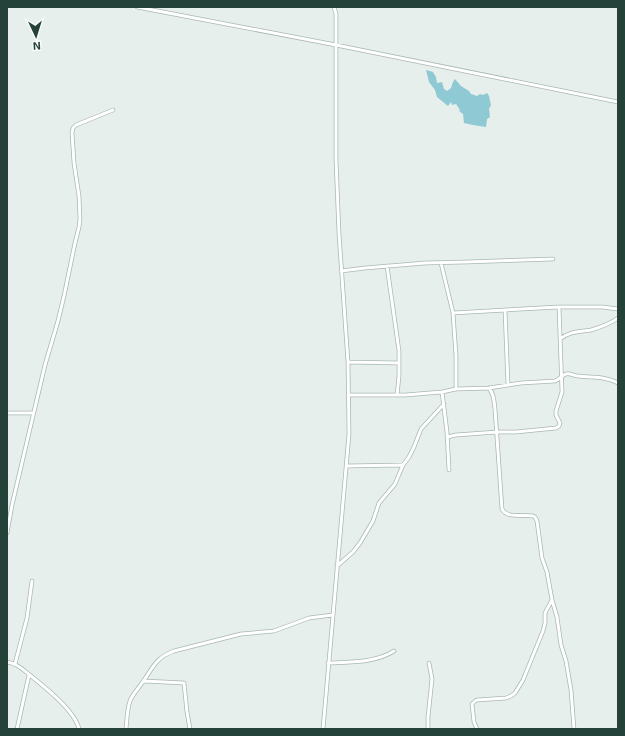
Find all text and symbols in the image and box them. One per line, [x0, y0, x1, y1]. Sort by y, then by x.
north arrow [16, 16, 56, 56]
text: N [32, 40, 41, 53]

